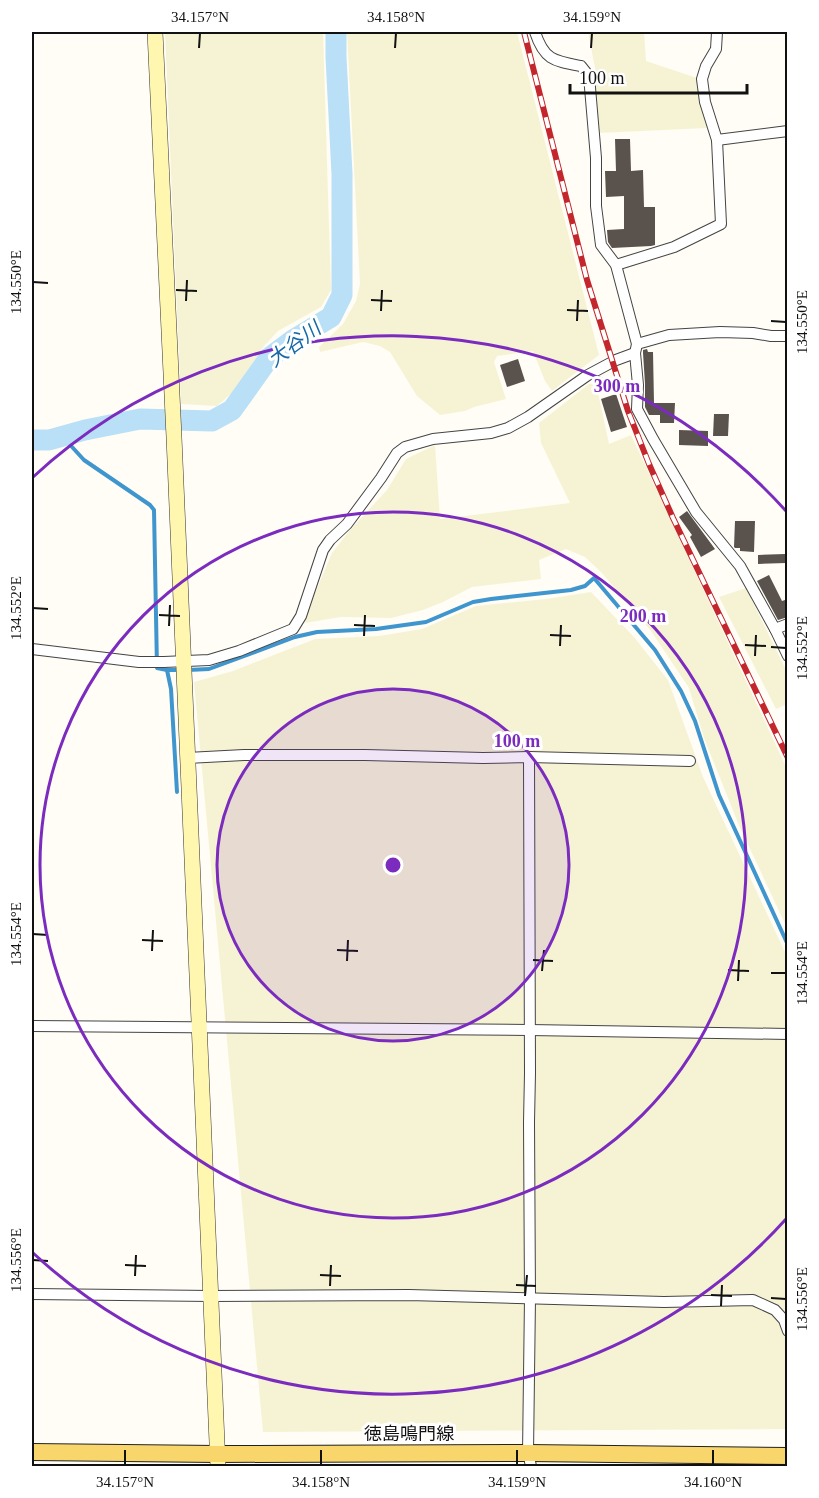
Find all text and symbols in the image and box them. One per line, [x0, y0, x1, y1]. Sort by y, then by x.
text: 34.157°N [171, 9, 229, 25]
text: 34.158°N [367, 9, 425, 25]
text: 34.159°N [563, 9, 621, 25]
scale bar [570, 57, 747, 95]
text: 100 m [579, 68, 625, 88]
text: 134.550°E [8, 250, 24, 314]
text: 134.550°E [794, 290, 810, 354]
water label: 大谷川 [263, 316, 326, 371]
text: 300 m [594, 376, 640, 396]
text: 134.552°E [8, 576, 24, 640]
text: 200 m [620, 606, 666, 626]
text: 134.552°E [794, 616, 810, 680]
text: 100 m [494, 731, 540, 751]
centre of rings [383, 855, 403, 875]
text: 134.554°E [8, 902, 24, 966]
text: 134.554°E [794, 941, 810, 1005]
text: 134.556°E [8, 1228, 24, 1292]
text: 134.556°E [794, 1267, 810, 1331]
street label: 徳島鳴門線 [364, 1424, 454, 1444]
text: 34.157°N [96, 1474, 154, 1490]
text: 34.158°N [292, 1474, 350, 1490]
text: 34.159°N [488, 1474, 546, 1490]
text: 34.160°N [684, 1474, 742, 1490]

